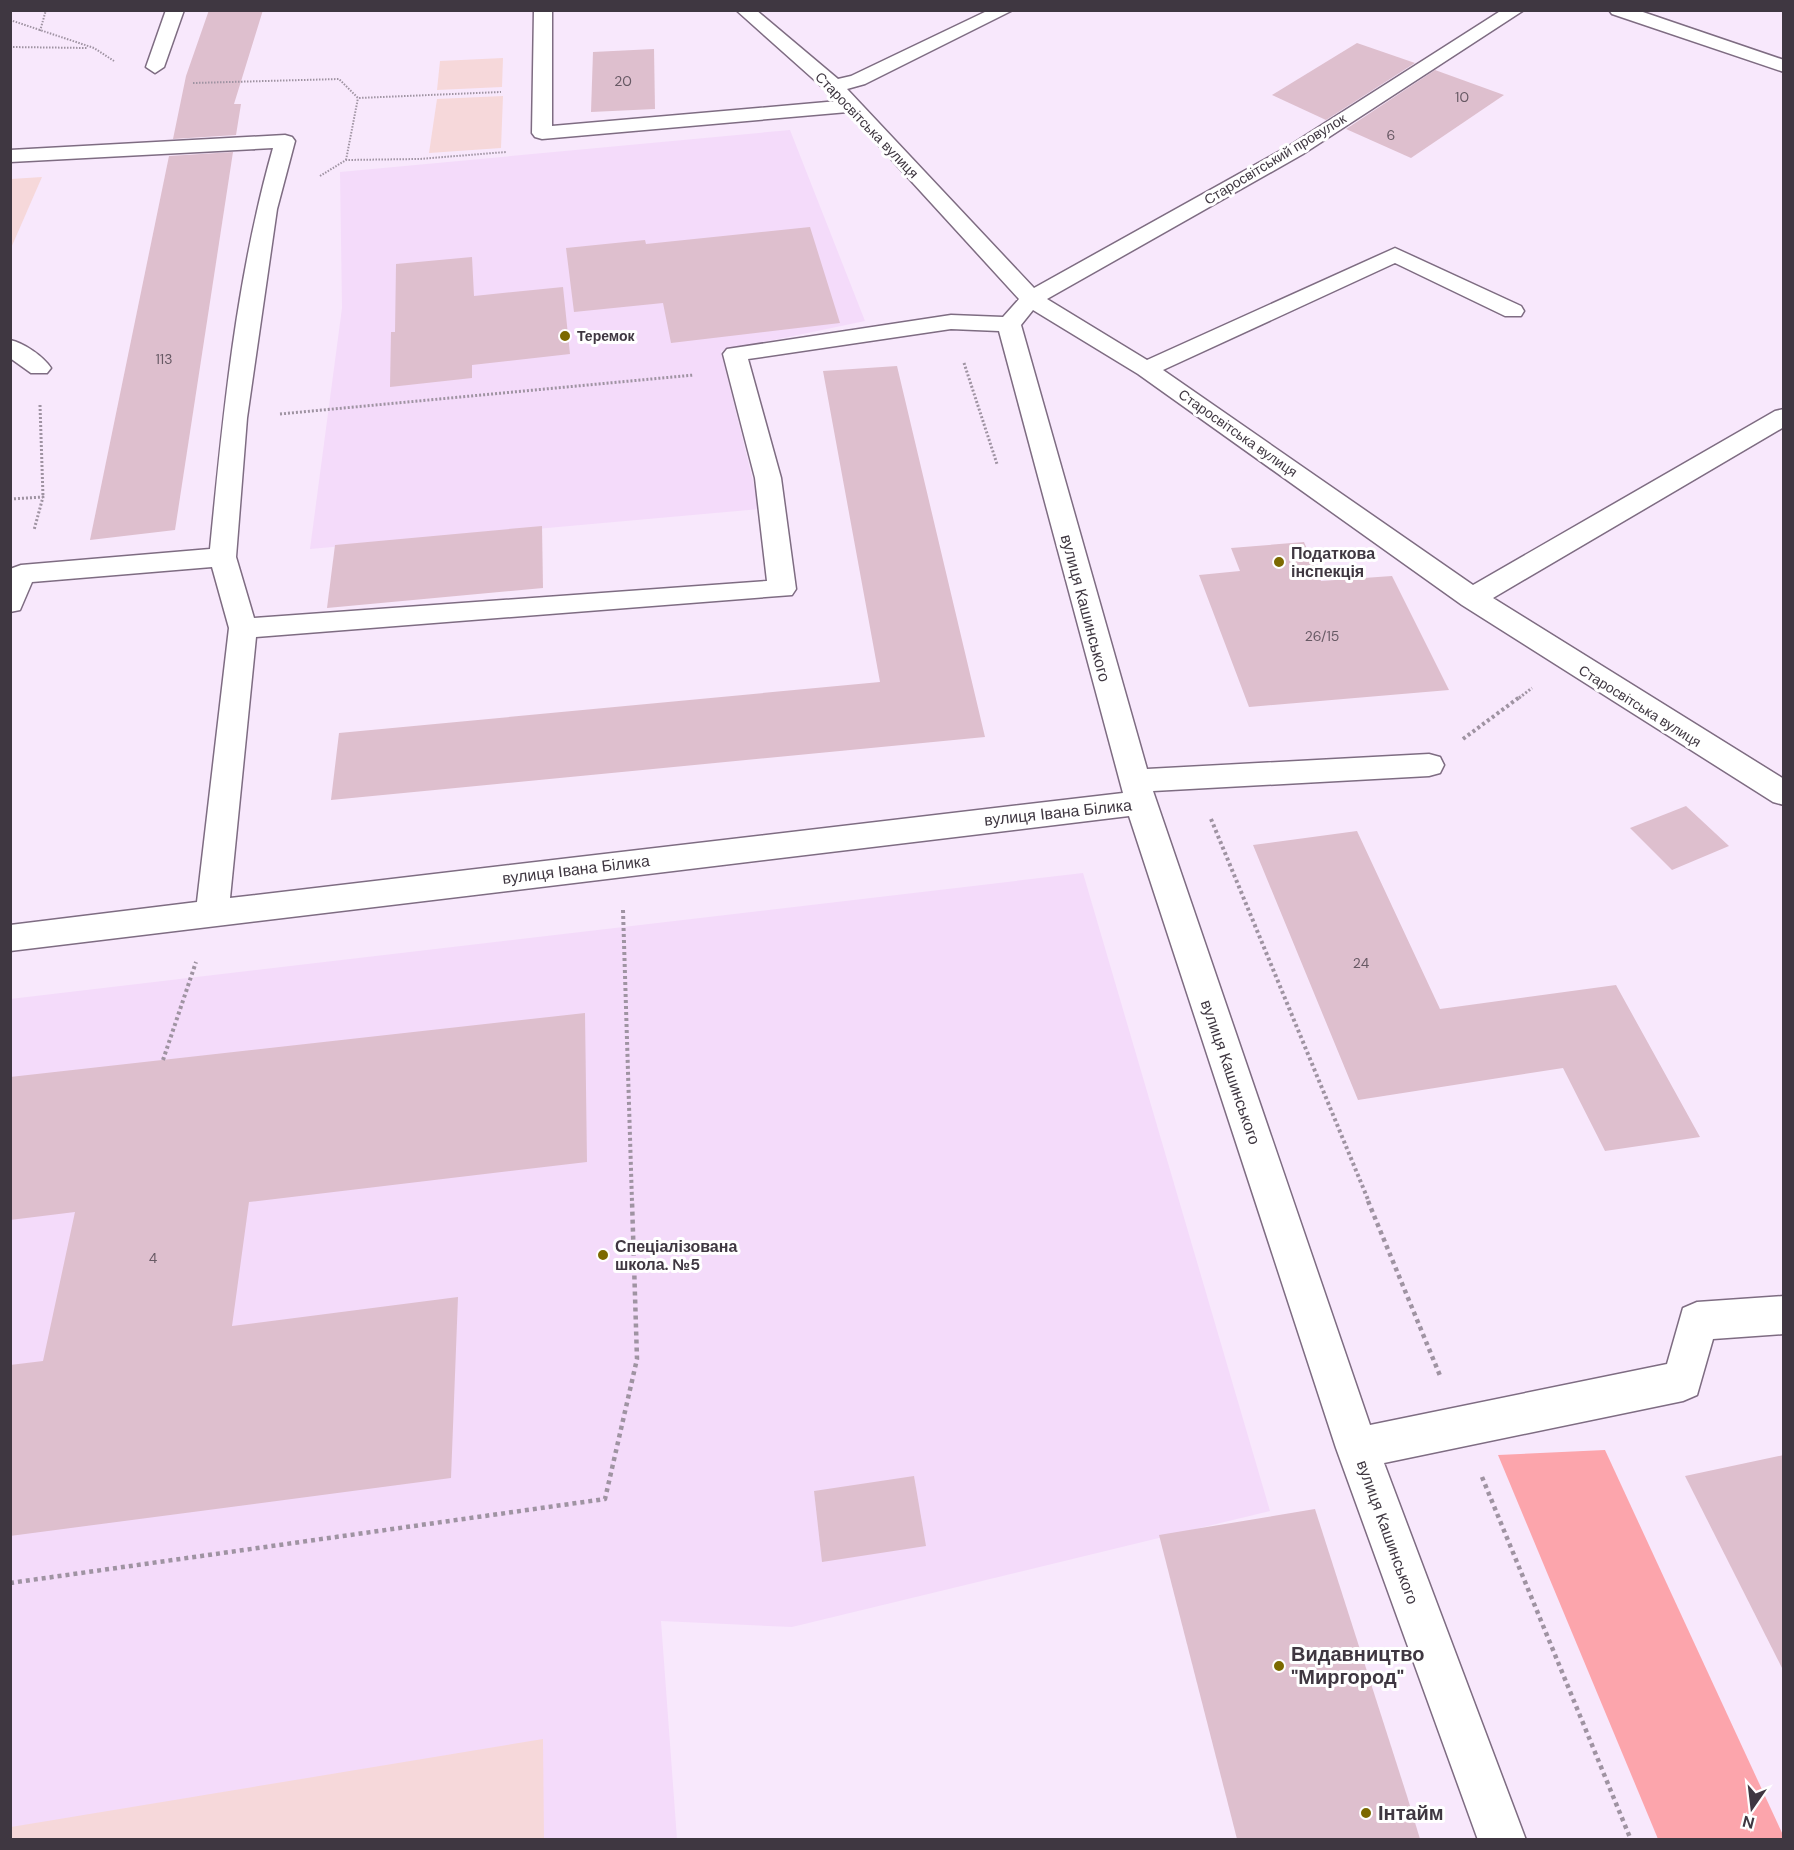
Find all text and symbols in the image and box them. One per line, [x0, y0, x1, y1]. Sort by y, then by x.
street label: Старосвітська вулиця [811, 68, 923, 182]
house number: 20 [614, 72, 632, 90]
house number: 10 [1455, 88, 1469, 106]
street label: Старосвітський провулок [1201, 109, 1350, 209]
house number: 6 [1387, 126, 1395, 144]
place label: Теремок [577, 327, 636, 345]
marker: Теремок [558, 329, 572, 343]
house number: 113 [155, 350, 173, 368]
street label: Старосвітська вулиця [1175, 385, 1301, 481]
street label: вулиця Кашинського [1056, 532, 1115, 684]
place label: Податкова інспекція [1291, 543, 1375, 582]
marker: Податкова інспекція [1272, 555, 1286, 569]
house number: 26/15 [1305, 627, 1339, 645]
street label: Старосвітська вулиця [1575, 661, 1705, 751]
street label: вулиця Івана Білика [983, 794, 1133, 831]
street label: вулиця Івана Білика [501, 850, 651, 889]
house number: 24 [1353, 954, 1370, 972]
street label: вулиця Кашинського [1196, 997, 1265, 1147]
place label: Спеціалізована школа. №5 [615, 1236, 737, 1275]
marker: Спеціалізована школа. №5 [596, 1248, 610, 1262]
house number: 4 [149, 1249, 158, 1267]
street label: вулиця Кашинського [1352, 1457, 1423, 1607]
place label: Видавництво "Миргород" [1291, 1641, 1425, 1690]
marker: Видавництво "Миргород" [1272, 1659, 1286, 1673]
north arrow [1722, 1778, 1782, 1838]
place label: Інтайм [1378, 1800, 1444, 1826]
marker: Інтайм [1359, 1806, 1373, 1820]
text: N [1740, 1810, 1757, 1834]

